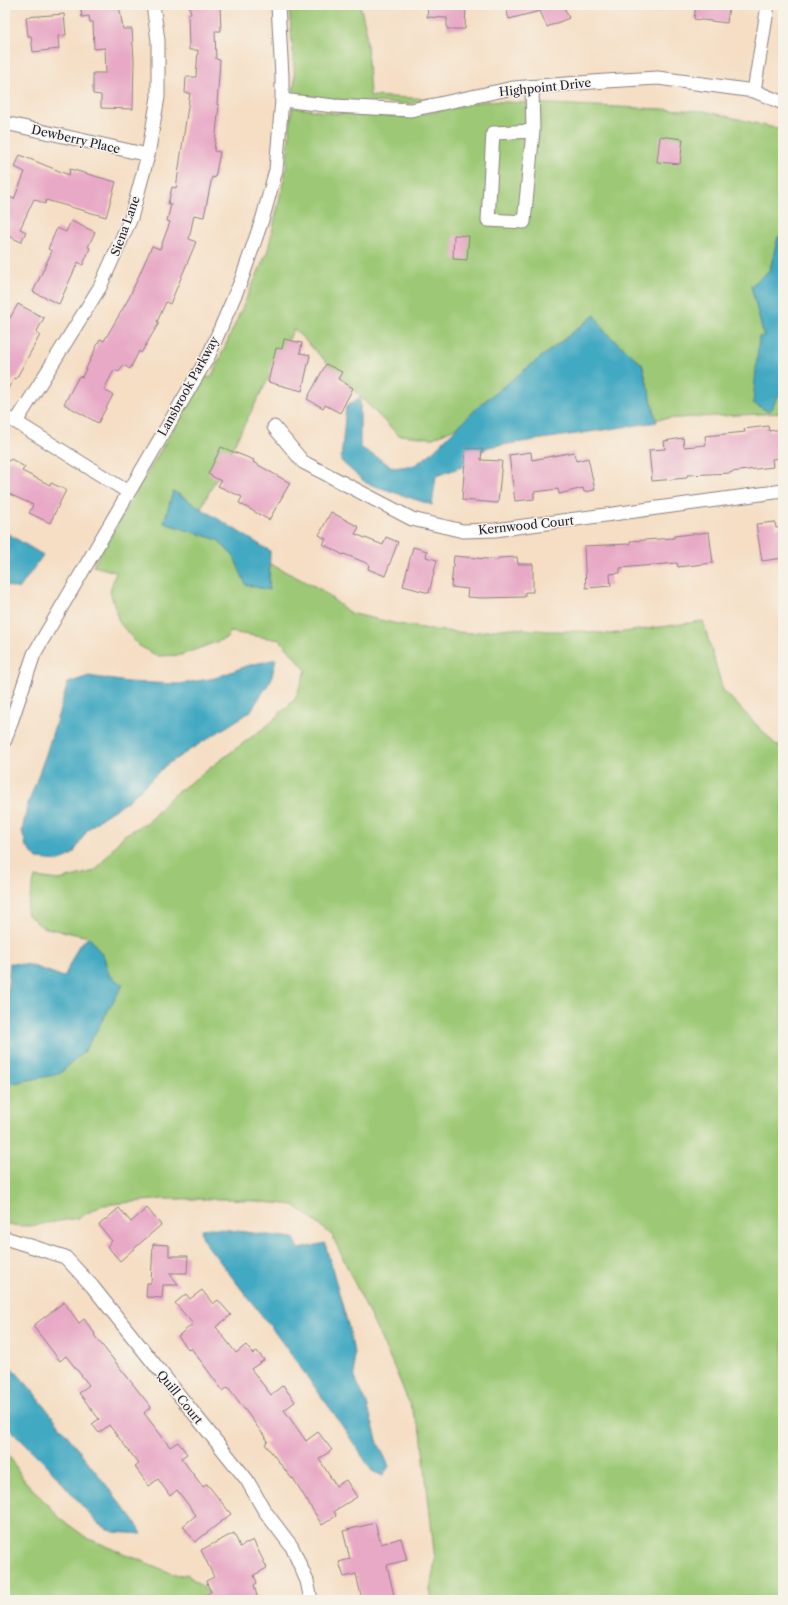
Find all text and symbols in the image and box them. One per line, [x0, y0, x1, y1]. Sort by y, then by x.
street label: Highpoint Drive [498, 75, 592, 99]
street label: Dewberry Place [30, 122, 122, 157]
street label: Siena Lane [107, 194, 143, 258]
street label: Lansbrook Parkway [154, 333, 222, 439]
street label: Kernwood Court [477, 512, 575, 537]
street label: Quill Court [154, 1367, 207, 1427]

